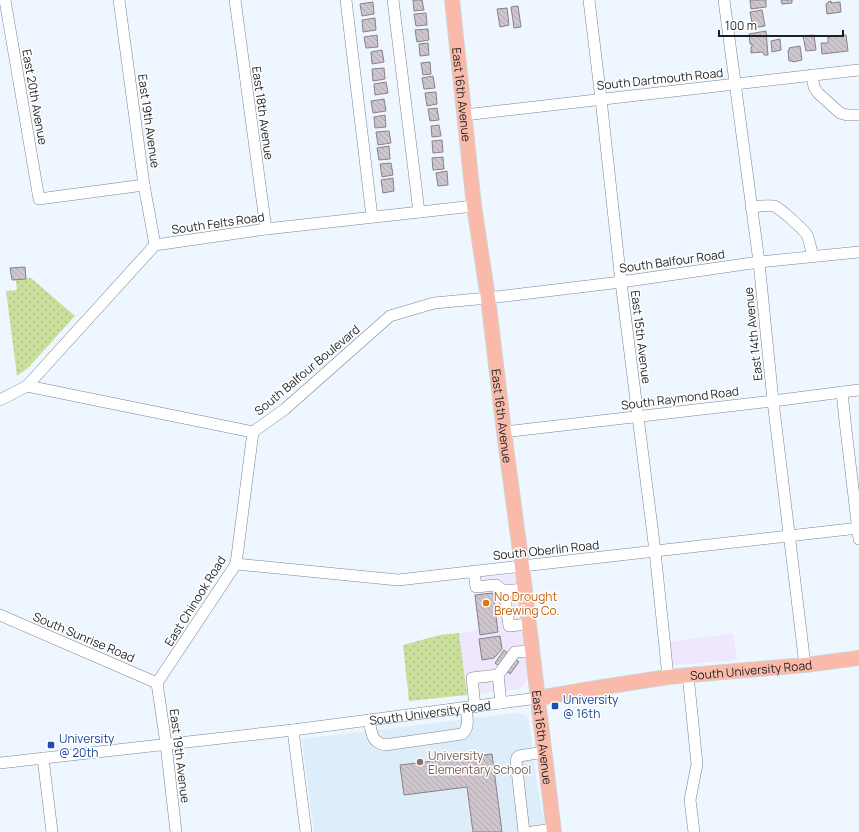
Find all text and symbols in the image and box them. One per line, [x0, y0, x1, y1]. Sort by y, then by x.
scale bar [719, 12, 843, 38]
text: 100 m [725, 17, 757, 34]
street label: East 16th Avenue [449, 46, 476, 142]
street label: East 20th Avenue [18, 48, 52, 146]
street label: South Dartmouth Road [596, 64, 724, 94]
street label: East 18th Avenue [248, 65, 278, 161]
street label: East 19th Avenue [134, 73, 164, 169]
street label: South Felts Road [170, 208, 266, 238]
street label: South Balfour Road [618, 245, 726, 277]
street label: East 14th Avenue [740, 286, 766, 382]
street label: East 15th Avenue [627, 289, 655, 385]
street label: South Balfour Boulevard [251, 321, 363, 419]
street label: East 16th Avenue [488, 368, 517, 464]
street label: South Raymond Road [620, 382, 740, 414]
street label: South Oberlin Road [492, 536, 600, 564]
street label: East Chinook Road [160, 553, 230, 649]
place label: No Drought Brewing Co. [494, 588, 559, 619]
marker: No Drought Brewing Co. [481, 598, 491, 608]
street label: South Sunrise Road [31, 608, 137, 666]
street label: South University Road [689, 656, 813, 684]
street label: East 16th Avenue [529, 689, 557, 785]
place label: University @ 16th [563, 691, 619, 722]
street label: South University Road [368, 696, 492, 728]
marker: University @ 16th [550, 701, 560, 711]
street label: East 19th Avenue [166, 708, 194, 804]
place label: University @ 20th [59, 730, 115, 761]
marker: University @ 20th [46, 740, 56, 750]
place label: University Elementary School [428, 747, 531, 778]
marker: University Elementary School [415, 757, 425, 767]

